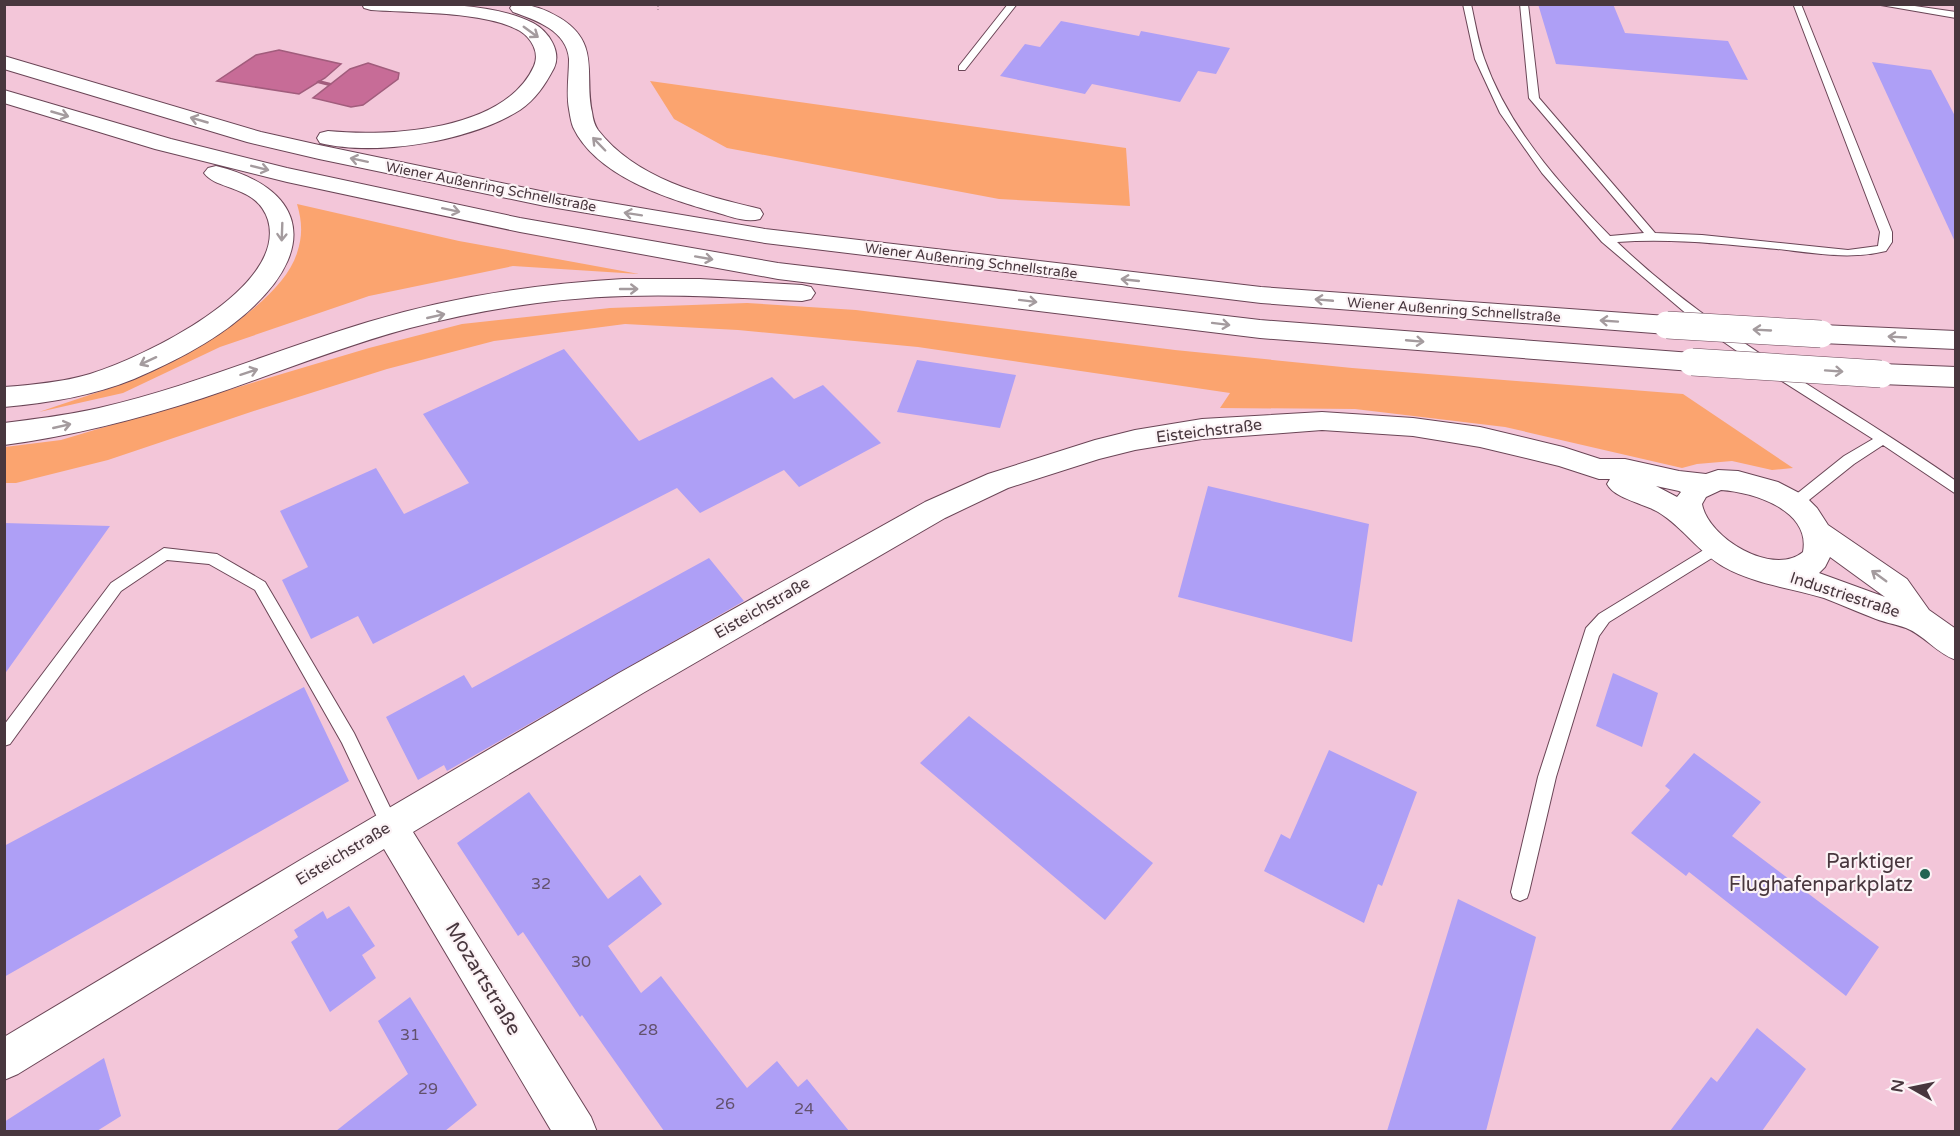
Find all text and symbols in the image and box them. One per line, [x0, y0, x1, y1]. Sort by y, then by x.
one-way arrow [522, 26, 538, 38]
one-way arrow [50, 109, 69, 120]
one-way arrow [190, 114, 209, 125]
one-way arrow [592, 136, 606, 151]
one-way arrow [350, 154, 369, 166]
street label: Wiener Außenring Schnellstraße [384, 158, 598, 216]
one-way arrow [250, 163, 269, 175]
one-way arrow [440, 205, 460, 216]
one-way arrow [623, 208, 643, 219]
one-way arrow [277, 222, 288, 242]
street label: Wiener Außenring Schnellstraße [864, 240, 1078, 282]
one-way arrow [694, 253, 714, 264]
one-way arrow [1121, 274, 1140, 285]
one-way arrow [618, 283, 638, 295]
one-way arrow [1314, 294, 1334, 305]
street label: Wiener Außenring Schnellstraße [1347, 294, 1561, 326]
one-way arrow [1017, 296, 1037, 307]
one-way arrow [426, 309, 445, 321]
one-way arrow [1599, 315, 1619, 326]
one-way arrow [1211, 319, 1231, 330]
one-way arrow [1753, 325, 1773, 336]
one-way arrow [1888, 331, 1908, 343]
one-way arrow [1405, 336, 1425, 347]
one-way arrow [140, 356, 158, 367]
one-way arrow [239, 365, 258, 376]
one-way arrow [1824, 365, 1844, 376]
street label: Eisteichstraße [1155, 415, 1263, 447]
one-way arrow [52, 419, 71, 431]
street label: Industriestraße [1787, 568, 1903, 622]
one-way arrow [1872, 570, 1888, 582]
street label: Eisteichstraße [711, 573, 813, 643]
street label: Eisteichstraße [292, 818, 394, 890]
place label: Parktiger Flughafenparkplatz [1729, 850, 1913, 897]
marker: Parktiger Flughafenparkplatz [1918, 867, 1932, 881]
house number: 32 [531, 874, 551, 894]
street label: Mozartstraße [440, 918, 526, 1040]
house number: 30 [571, 952, 591, 972]
house number: 28 [638, 1020, 658, 1040]
house number: 31 [400, 1025, 420, 1045]
north arrow [1882, 1058, 1942, 1118]
text: N [1887, 1078, 1909, 1094]
house number: 29 [418, 1079, 438, 1099]
house number: 26 [715, 1094, 735, 1114]
house number: 24 [794, 1099, 814, 1119]

